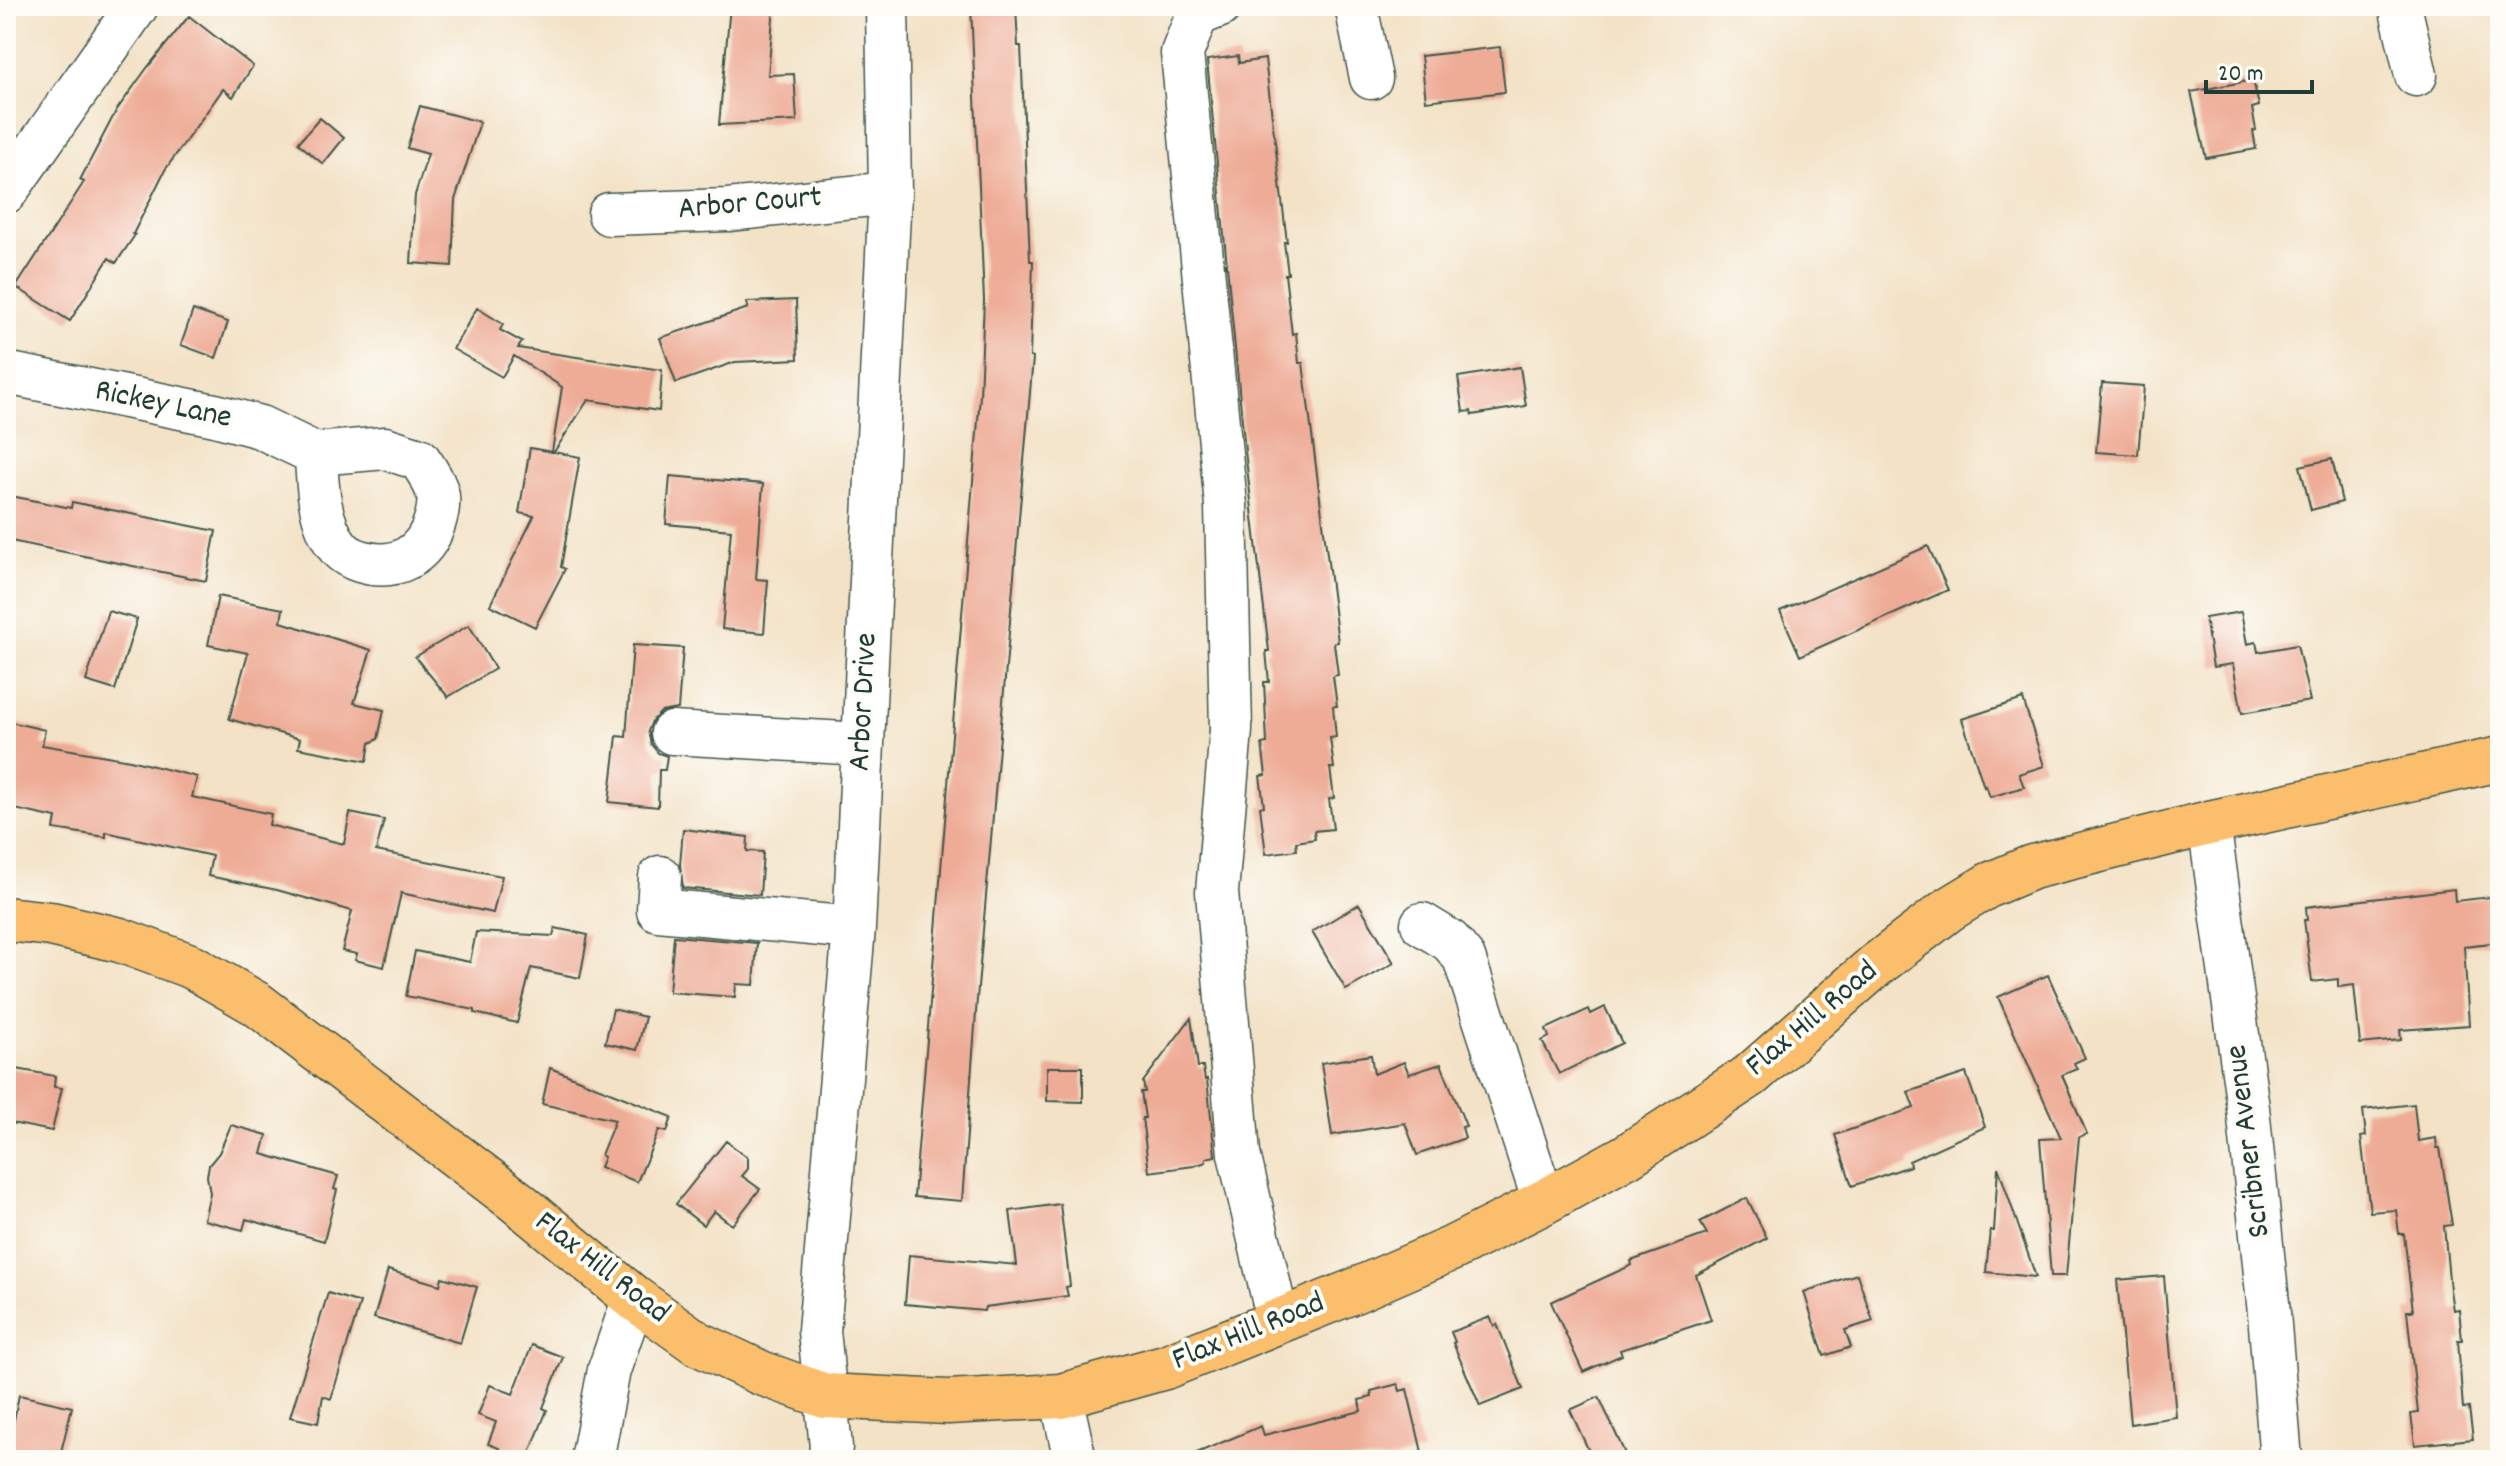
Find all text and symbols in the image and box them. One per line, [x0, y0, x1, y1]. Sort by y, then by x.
scale bar [2206, 44, 2312, 94]
text: 20 m [2218, 58, 2264, 92]
street label: Arbor Court [676, 176, 824, 234]
street label: Rickey Lane [90, 369, 236, 443]
street label: Arbor Drive [838, 632, 892, 772]
street label: Flax Hill Road [1737, 951, 1889, 1089]
street label: Scribner Avenue [2215, 1042, 2285, 1240]
street label: Flax Hill Road [524, 1201, 678, 1337]
street label: Flax Hill Road [1166, 1282, 1332, 1384]

